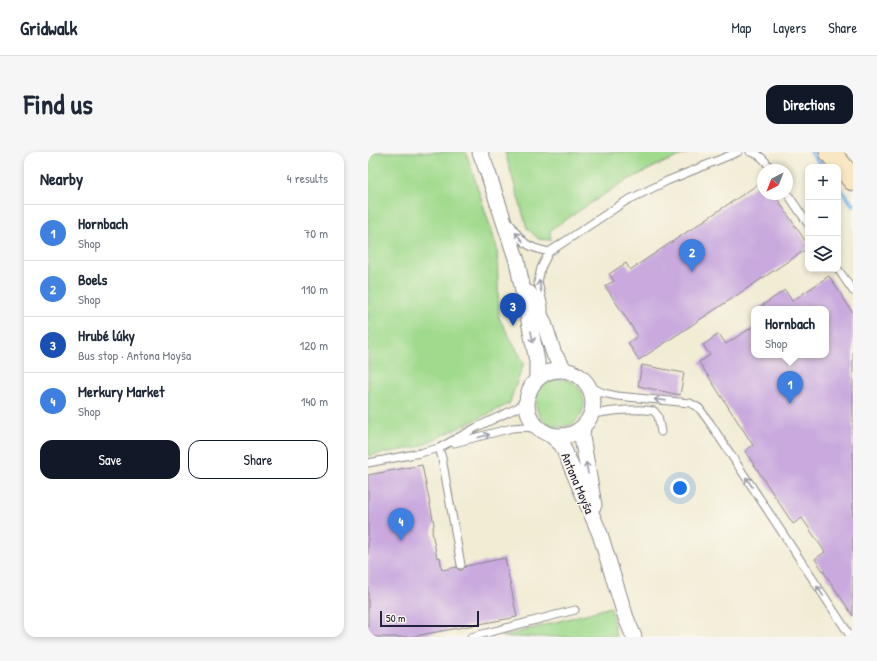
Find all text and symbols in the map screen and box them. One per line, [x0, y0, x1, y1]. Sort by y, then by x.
text: Gridwalk [20, 15, 77, 41]
text: Map [731, 18, 751, 37]
text: Layers [773, 18, 806, 37]
text: Share [828, 18, 857, 37]
text: Find us [24, 85, 93, 123]
button: Directions [766, 85, 853, 124]
north arrow [757, 164, 793, 200]
map controls [805, 164, 841, 272]
button: + [805, 164, 841, 200]
text: Nearby [40, 167, 83, 190]
text: 4 results [287, 169, 328, 187]
button: − [805, 200, 841, 236]
text: Hornbach [78, 213, 128, 234]
text: 1 [51, 224, 55, 242]
text: 70 m [304, 224, 328, 242]
one-way arrow [515, 232, 524, 242]
text: Shop [78, 234, 100, 252]
button: layers [805, 236, 841, 272]
pin: 2 [679, 239, 705, 272]
text: Boels [78, 269, 107, 290]
text: 2 [50, 280, 56, 298]
text: 110 m [301, 280, 328, 298]
one-way arrow [536, 280, 544, 293]
text: Shop [78, 290, 100, 308]
pin: 3 [500, 293, 526, 326]
popup [751, 306, 829, 358]
text: Hornbach [765, 313, 815, 334]
text: Hrubé lúky [78, 325, 135, 346]
one-way arrow [528, 330, 536, 343]
text: Shop [765, 334, 787, 352]
text: 3 [50, 336, 56, 354]
text: 120 m [300, 336, 328, 354]
text: Bus stop · Antona Moyša [78, 346, 191, 364]
pin: 1 [777, 371, 803, 404]
text: Merkury Market [78, 381, 164, 402]
text: 4 [51, 392, 55, 410]
text: 140 m [301, 392, 328, 410]
one-way arrow [654, 396, 667, 403]
text: Shop [78, 402, 100, 420]
one-way arrow [477, 432, 490, 439]
button: Save [40, 440, 180, 479]
button: Share [188, 440, 328, 479]
street label: Antona Moyša [557, 450, 599, 516]
one-way arrow [583, 462, 591, 475]
one-way arrow [745, 477, 753, 488]
your location [670, 478, 690, 498]
pin: 4 [388, 508, 414, 541]
one-way arrow [816, 585, 824, 596]
scale bar [380, 609, 479, 628]
text: 50 m [386, 611, 406, 625]

